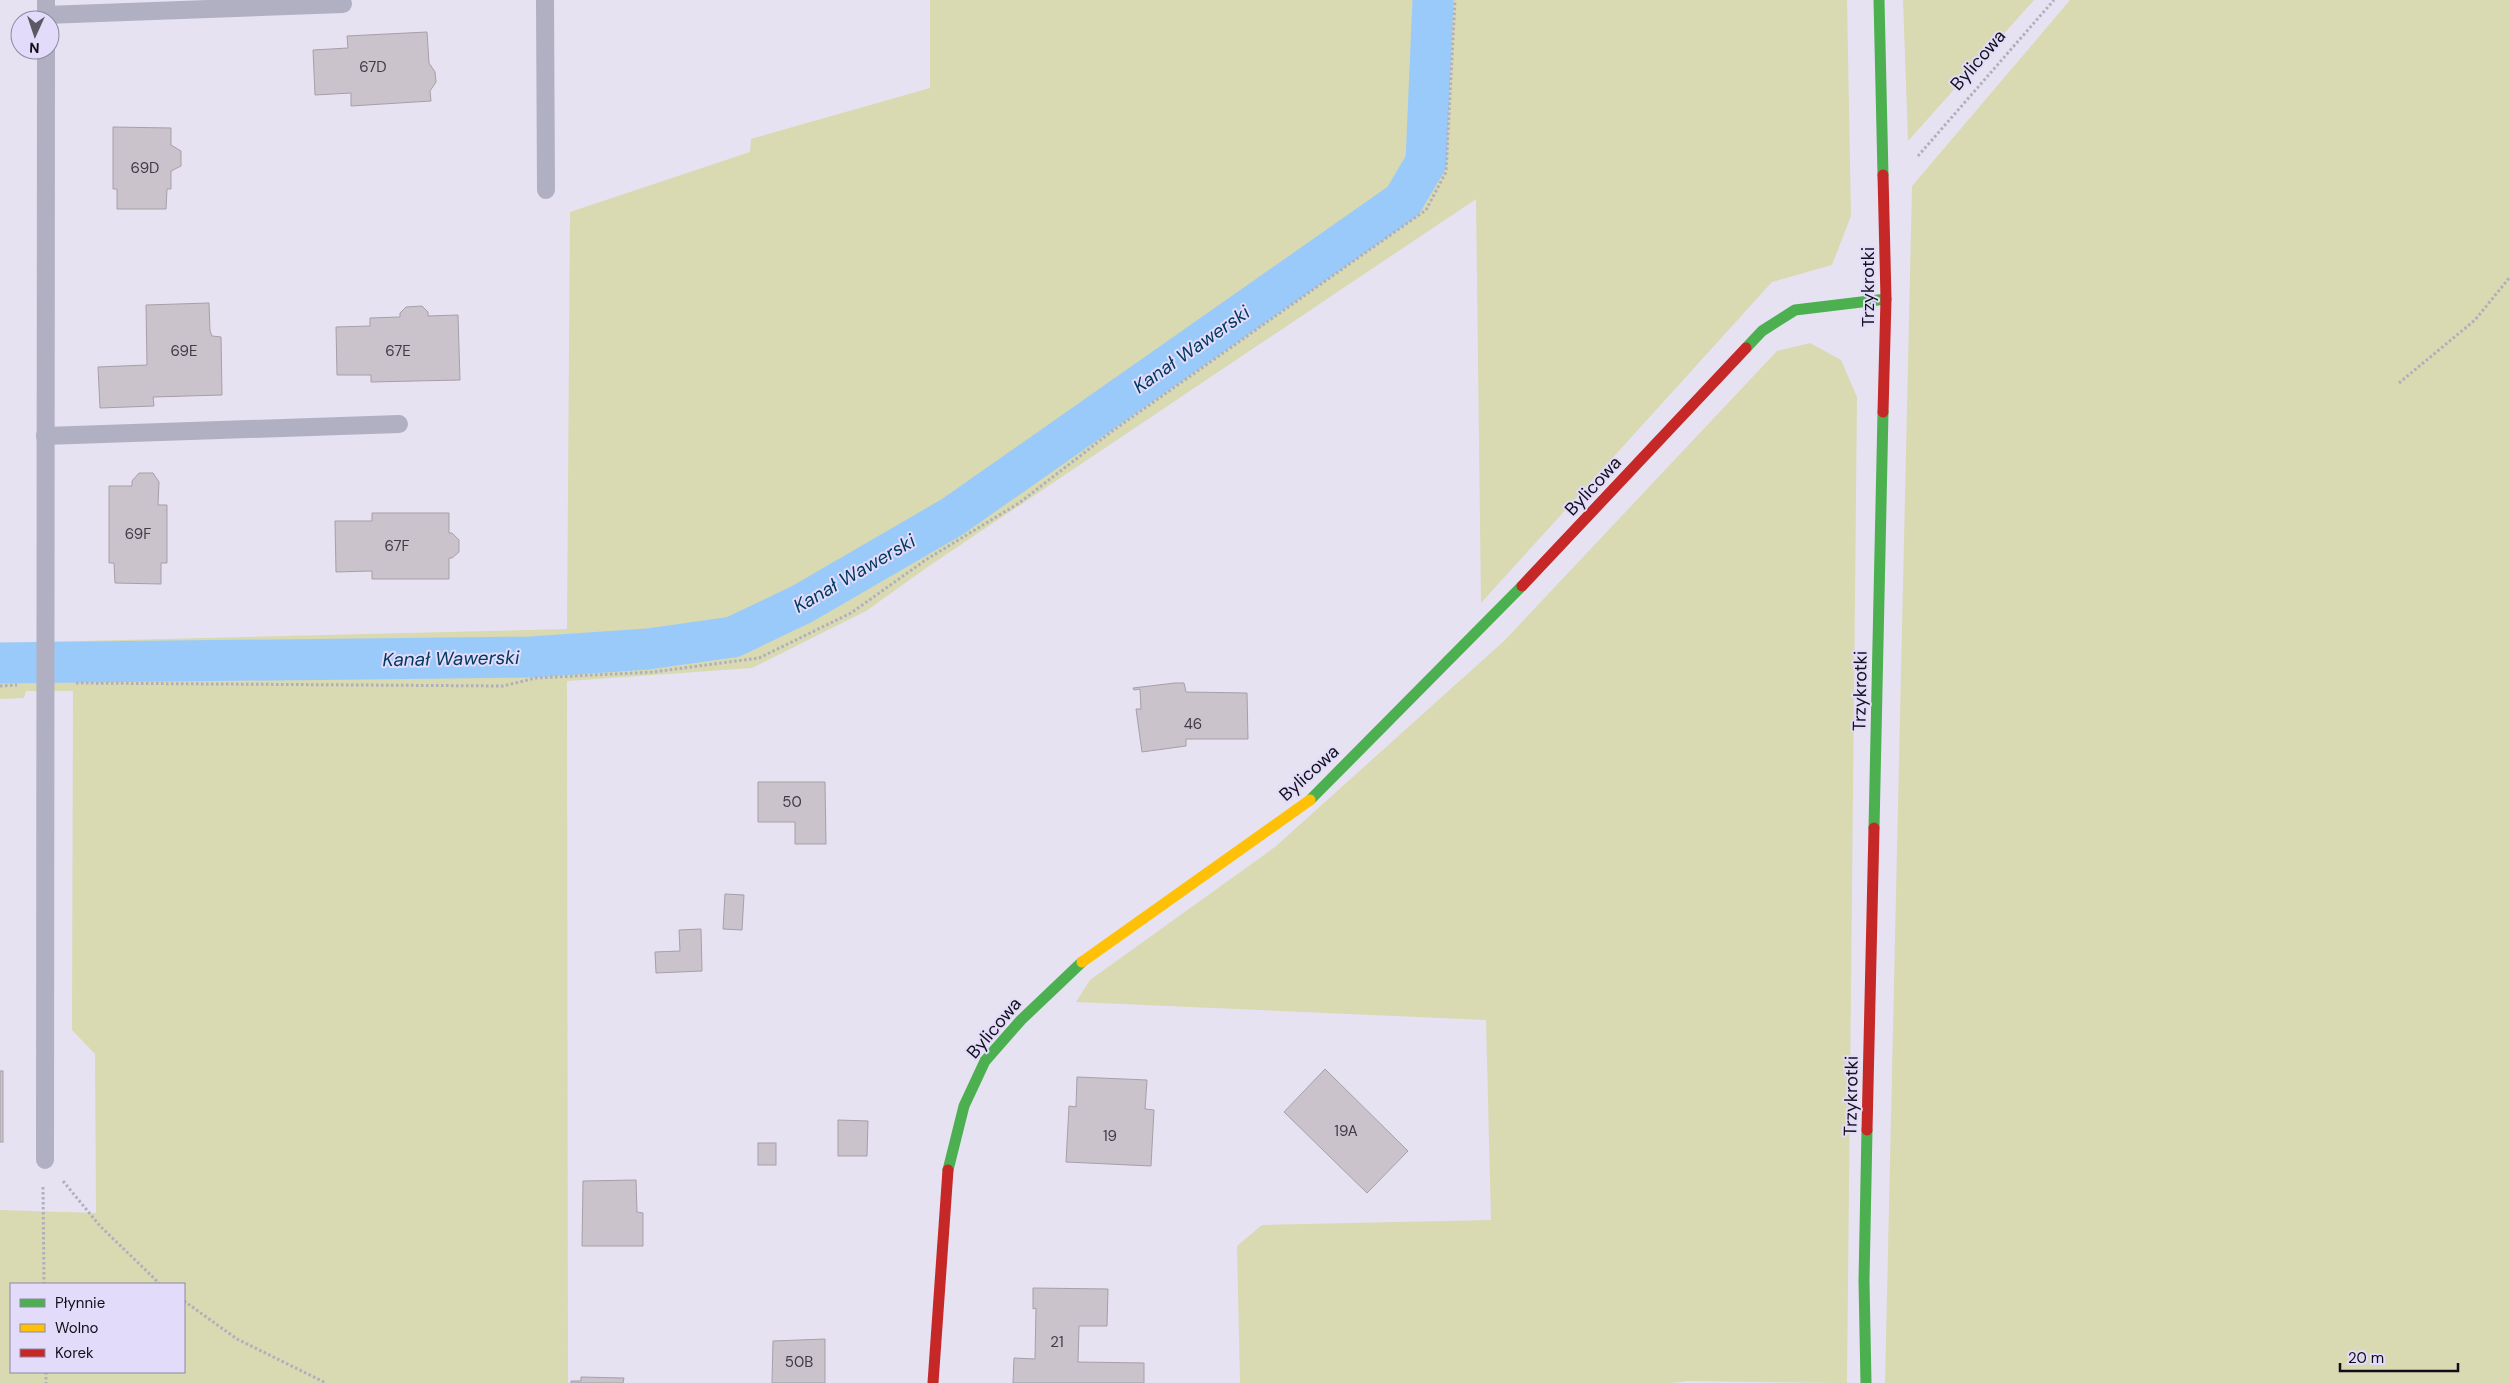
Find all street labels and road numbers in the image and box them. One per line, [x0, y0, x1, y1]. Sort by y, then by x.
street label: Bylicowa [1945, 25, 2011, 95]
street label: Trzykrotki [1856, 247, 1880, 327]
street label: Bylicowa [1559, 451, 1627, 521]
street label: Trzykrotki [1847, 651, 1873, 731]
street label: Bylicowa [1274, 740, 1344, 806]
street label: Bylicowa [961, 992, 1027, 1064]
street label: Trzykrotki [1838, 1056, 1864, 1136]

